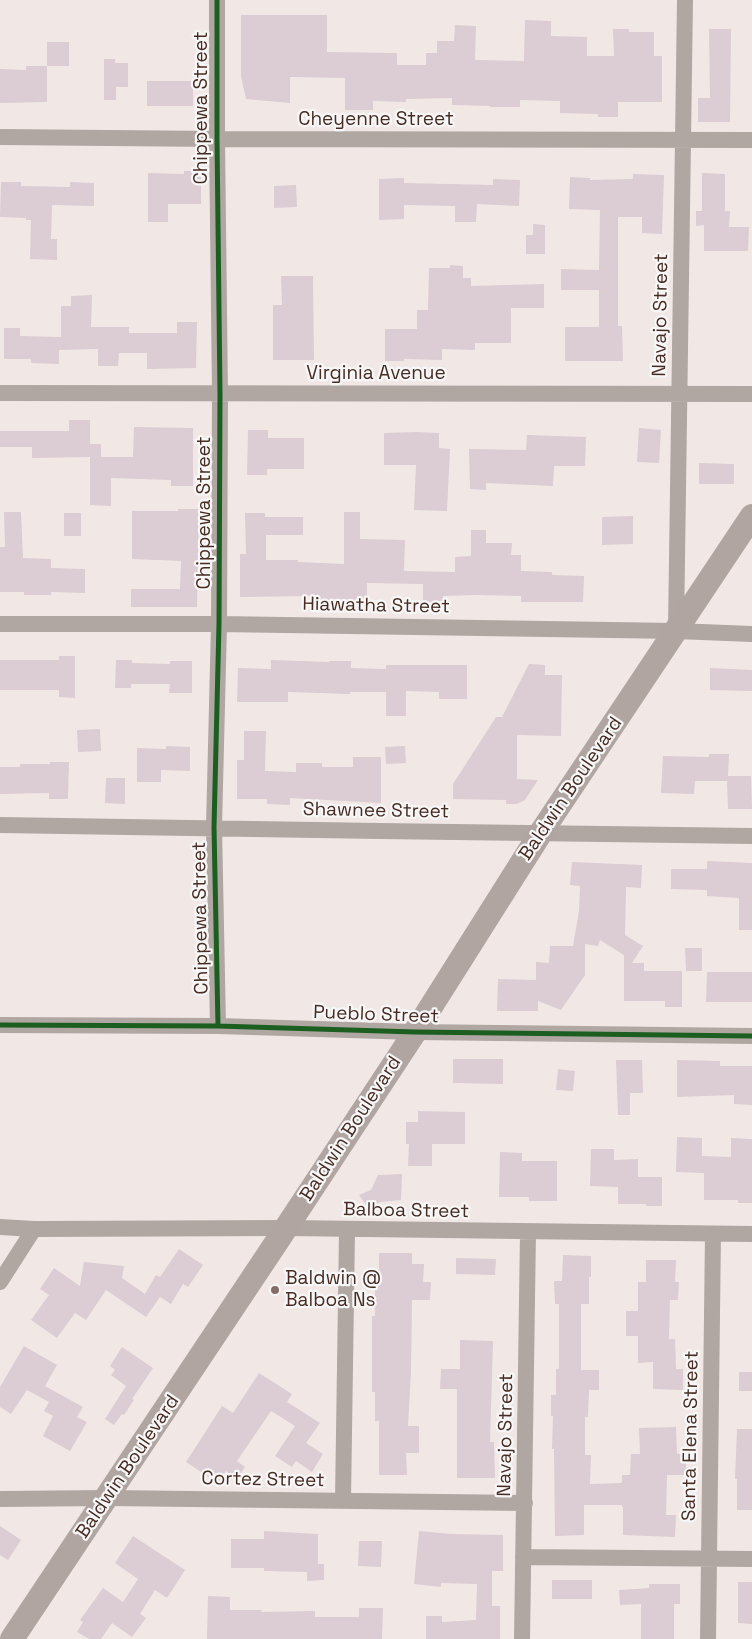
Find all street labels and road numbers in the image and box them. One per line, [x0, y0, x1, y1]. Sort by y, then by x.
street label: Chippewa Street [191, 32, 213, 184]
street label: Cheyenne Street [298, 109, 454, 131]
street label: Navajo Street [649, 253, 673, 377]
street label: Virginia Avenue [306, 363, 446, 385]
street label: Chippewa Street [194, 437, 216, 589]
street label: Hiawatha Street [302, 593, 450, 619]
street label: Baldwin Boulevard [515, 713, 627, 865]
street label: Shawnee Street [303, 798, 449, 824]
street label: Chippewa Street [188, 841, 214, 995]
street label: Pueblo Street [313, 1001, 439, 1029]
street label: Baldwin Boulevard [296, 1052, 406, 1206]
street label: Balboa Street [343, 1199, 469, 1223]
street label: Santa Elena Street [678, 1351, 704, 1521]
street label: Navajo Street [494, 1373, 518, 1497]
street label: Baldwin Boulevard [72, 1391, 184, 1543]
street label: Cortez Street [201, 1468, 325, 1492]

